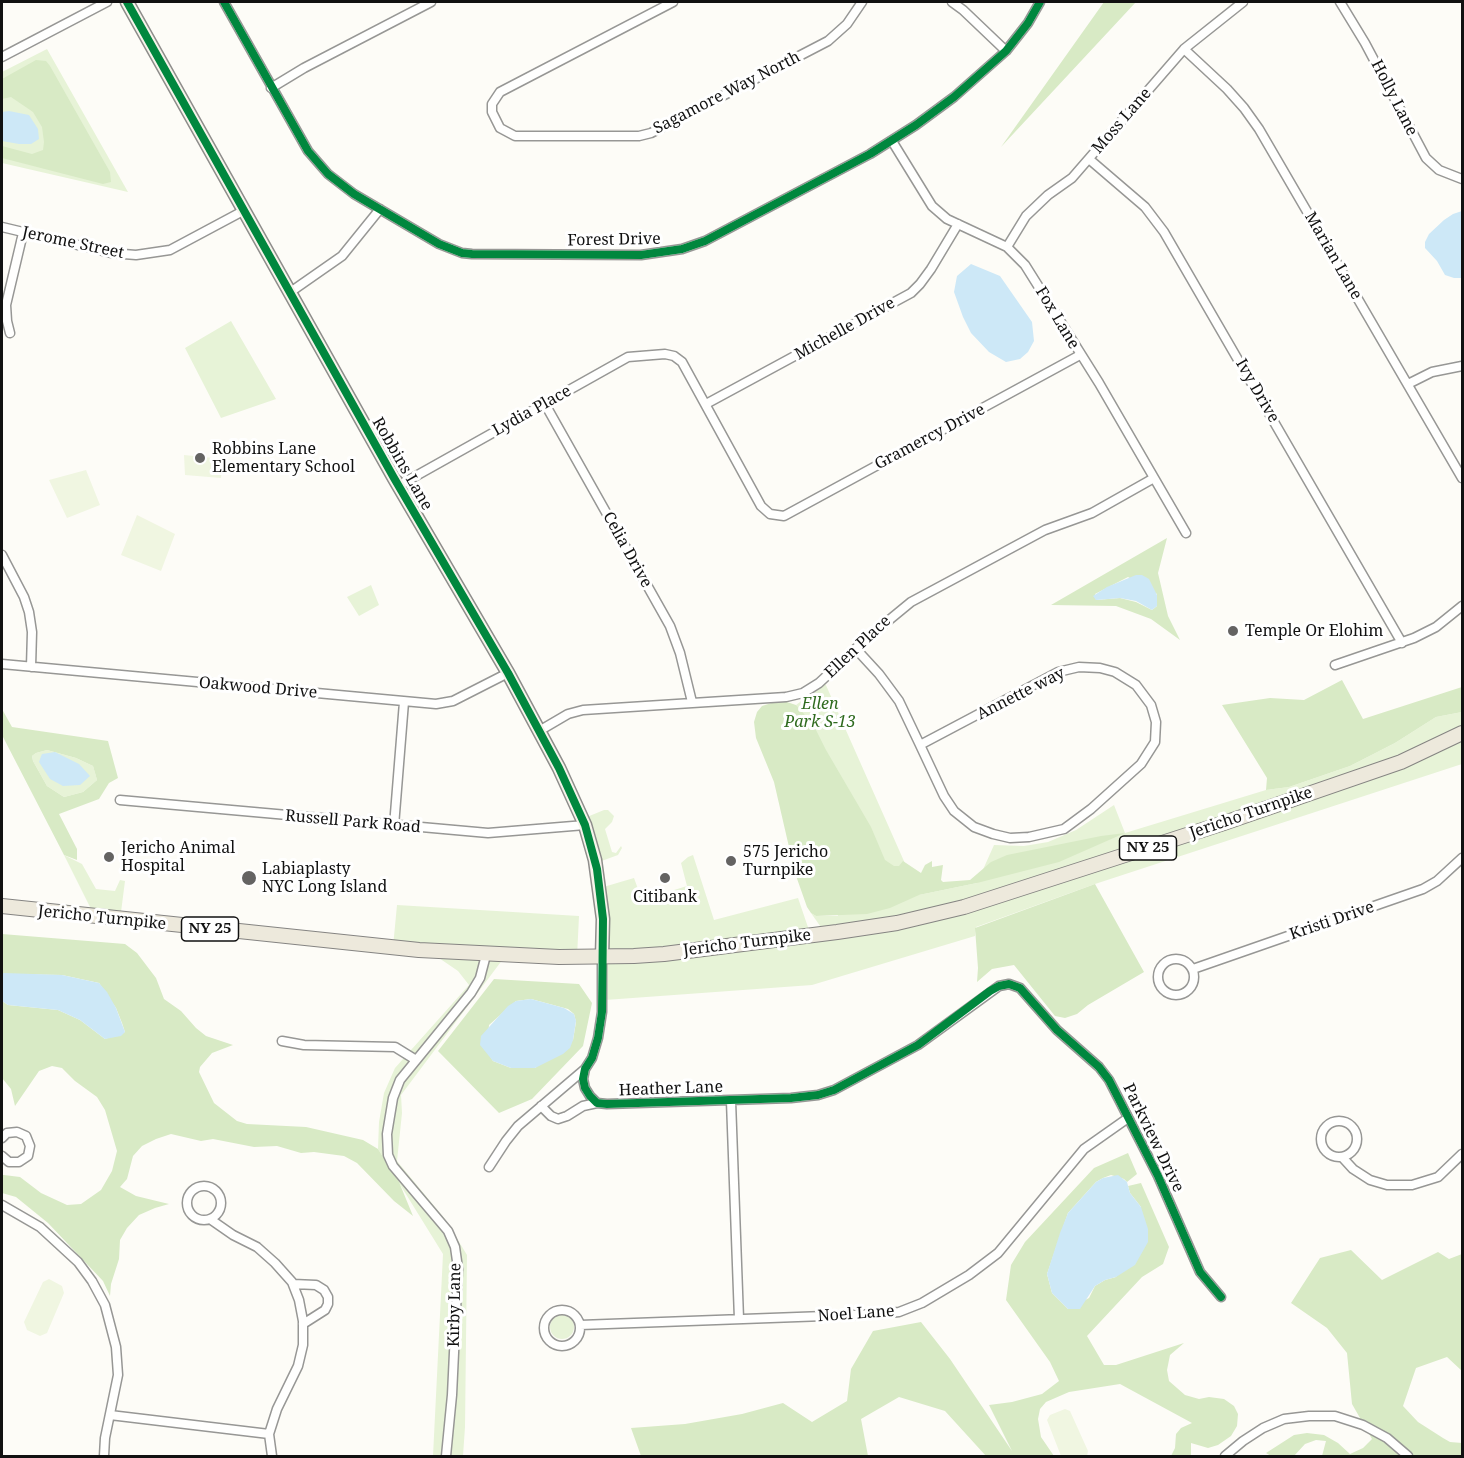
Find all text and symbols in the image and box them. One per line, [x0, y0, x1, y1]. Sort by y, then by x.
street label: Sagamore Way North [650, 48, 804, 138]
street label: Holly Lane [1367, 57, 1421, 139]
street label: Moss Lane [1088, 84, 1156, 158]
street label: Marian Lane [1300, 209, 1366, 303]
street label: Jerome Street [20, 223, 126, 263]
street label: Forest Drive [567, 230, 661, 250]
street label: Fox Lane [1031, 283, 1083, 353]
street label: Michelle Drive [792, 294, 898, 364]
street label: Ivy Drive [1231, 356, 1283, 426]
street label: Lydia Place [489, 382, 575, 440]
street label: Gramercy Drive [872, 400, 988, 474]
street label: Robbins Lane [368, 414, 436, 514]
place label: Robbins Lane Elementary School [212, 439, 355, 477]
marker: Robbins Lane Elementary School [193, 451, 207, 465]
street label: Celia Drive [598, 509, 656, 591]
street label: Ellen Place [821, 612, 895, 682]
place label: Temple Or Elohim [1245, 621, 1383, 641]
marker: Temple Or Elohim [1226, 624, 1240, 638]
street label: Annette way [974, 664, 1068, 724]
street label: Oakwood Drive [198, 673, 318, 703]
park label: Ellen Park S-13 [784, 694, 856, 732]
street label: Jericho Turnpike [1187, 783, 1315, 843]
street label: Russell Park Road [284, 807, 422, 837]
road number: NY 25 [1120, 836, 1176, 860]
place label: Jericho Animal Hospital [121, 838, 235, 876]
place label: 575 Jericho Turnpike [743, 842, 828, 880]
marker: Jericho Animal Hospital [102, 850, 116, 864]
marker: 575 Jericho Turnpike [724, 854, 738, 868]
place label: Labiaplasty NYC Long Island [262, 859, 387, 897]
marker: Labiaplasty NYC Long Island [240, 869, 258, 887]
marker: Citibank [658, 871, 672, 885]
place label: Citibank [633, 887, 697, 907]
street label: Kristi Drive [1287, 898, 1377, 944]
street label: Jericho Turnpike [37, 902, 167, 934]
road number: NY 25 [182, 917, 238, 941]
street label: Jericho Turnpike [682, 926, 812, 960]
street label: Heather Lane [619, 1078, 723, 1100]
street label: Parkview Drive [1118, 1081, 1188, 1195]
street label: Kirby Lane [445, 1263, 465, 1347]
street label: Noel Lane [817, 1302, 895, 1326]

